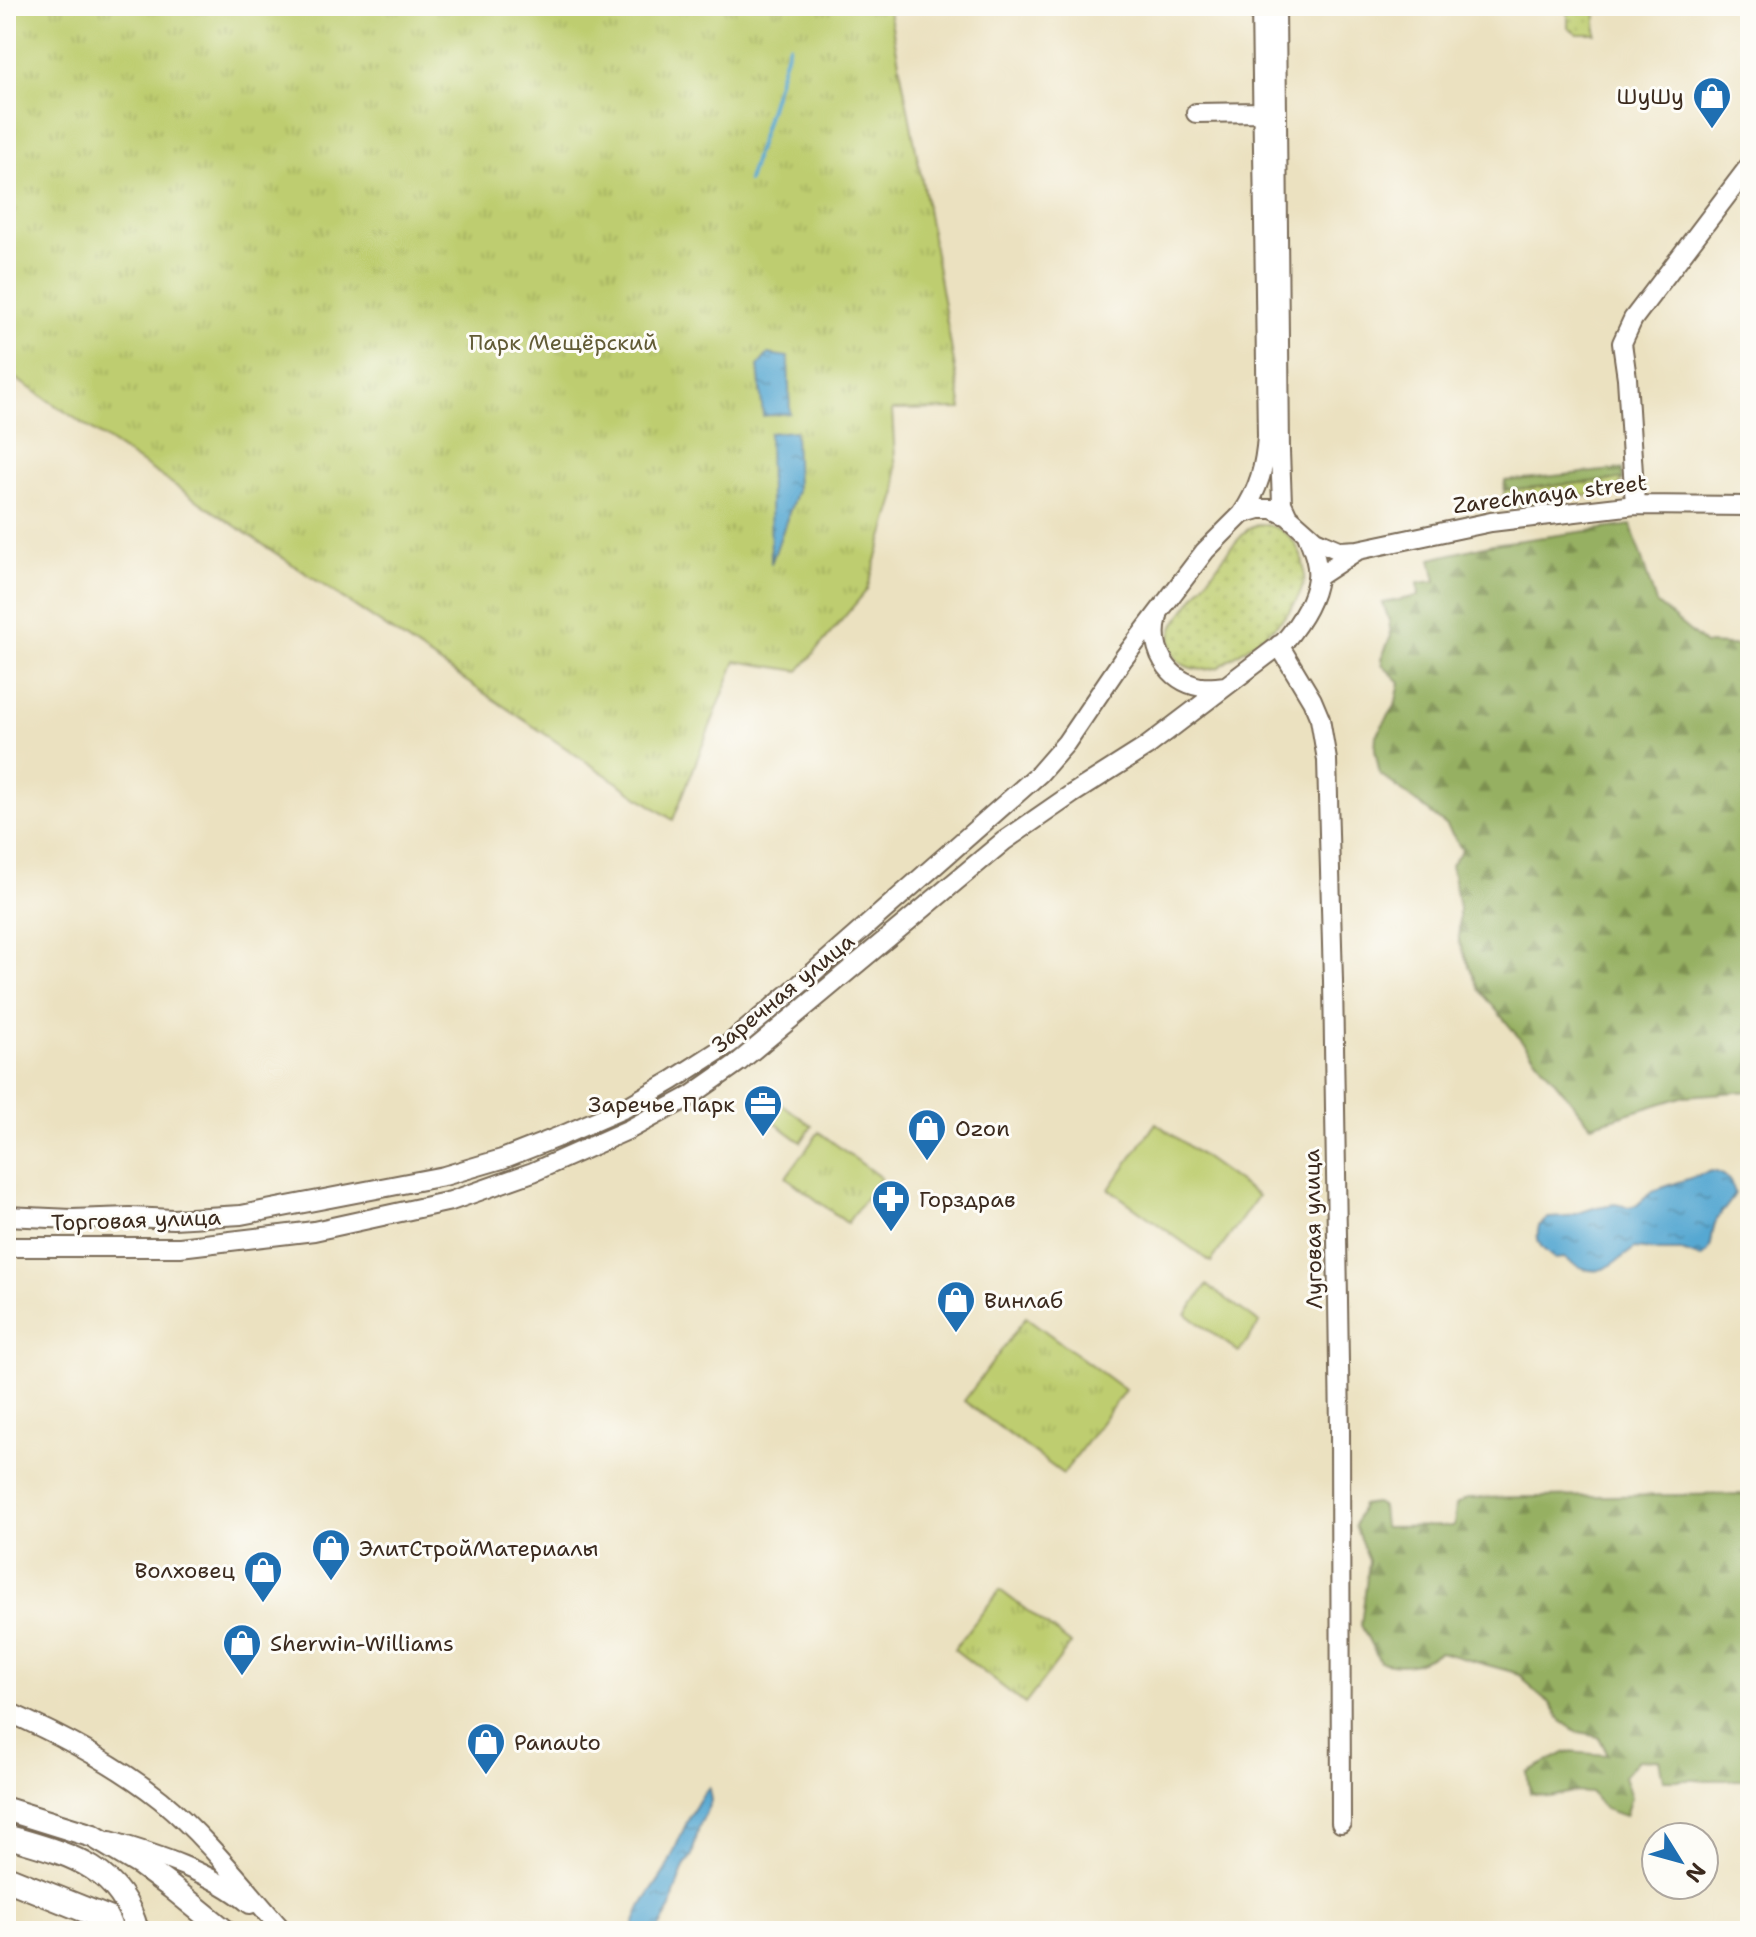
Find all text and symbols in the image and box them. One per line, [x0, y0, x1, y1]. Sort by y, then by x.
shop icon: ШуШу [1691, 75, 1733, 130]
place label: ШуШу [1617, 82, 1684, 111]
park label: Парк Мещёрский [469, 328, 657, 357]
street label: Zarechnaya street [1451, 468, 1649, 520]
street label: Заречная улица [706, 926, 861, 1059]
office icon: Заречье Парк [742, 1083, 784, 1138]
place label: Заречье Парк [588, 1090, 735, 1119]
shop icon: Ozon [906, 1107, 948, 1162]
place label: Ozon [955, 1114, 1010, 1143]
street label: Луговая улица [1297, 1148, 1329, 1309]
pharmacy icon: Горздрав [870, 1178, 912, 1233]
place label: Горздрав [919, 1185, 1016, 1214]
street label: Торговая улица [51, 1203, 222, 1237]
shop icon: Винлаб [935, 1279, 977, 1334]
place label: Винлаб [984, 1286, 1063, 1315]
shop icon: ЭлитСтройМатериалы [310, 1527, 352, 1582]
place label: ЭлитСтройМатериалы [359, 1534, 598, 1563]
shop icon: Волховец [242, 1549, 284, 1604]
place label: Волховец [135, 1556, 235, 1585]
shop icon: Sherwin-Williams [221, 1622, 263, 1677]
place label: Sherwin-Williams [270, 1629, 454, 1658]
shop icon: Panauto [465, 1721, 507, 1776]
place label: Panauto [514, 1728, 601, 1757]
north arrow [1640, 1821, 1720, 1901]
text: N [1679, 1857, 1712, 1888]

